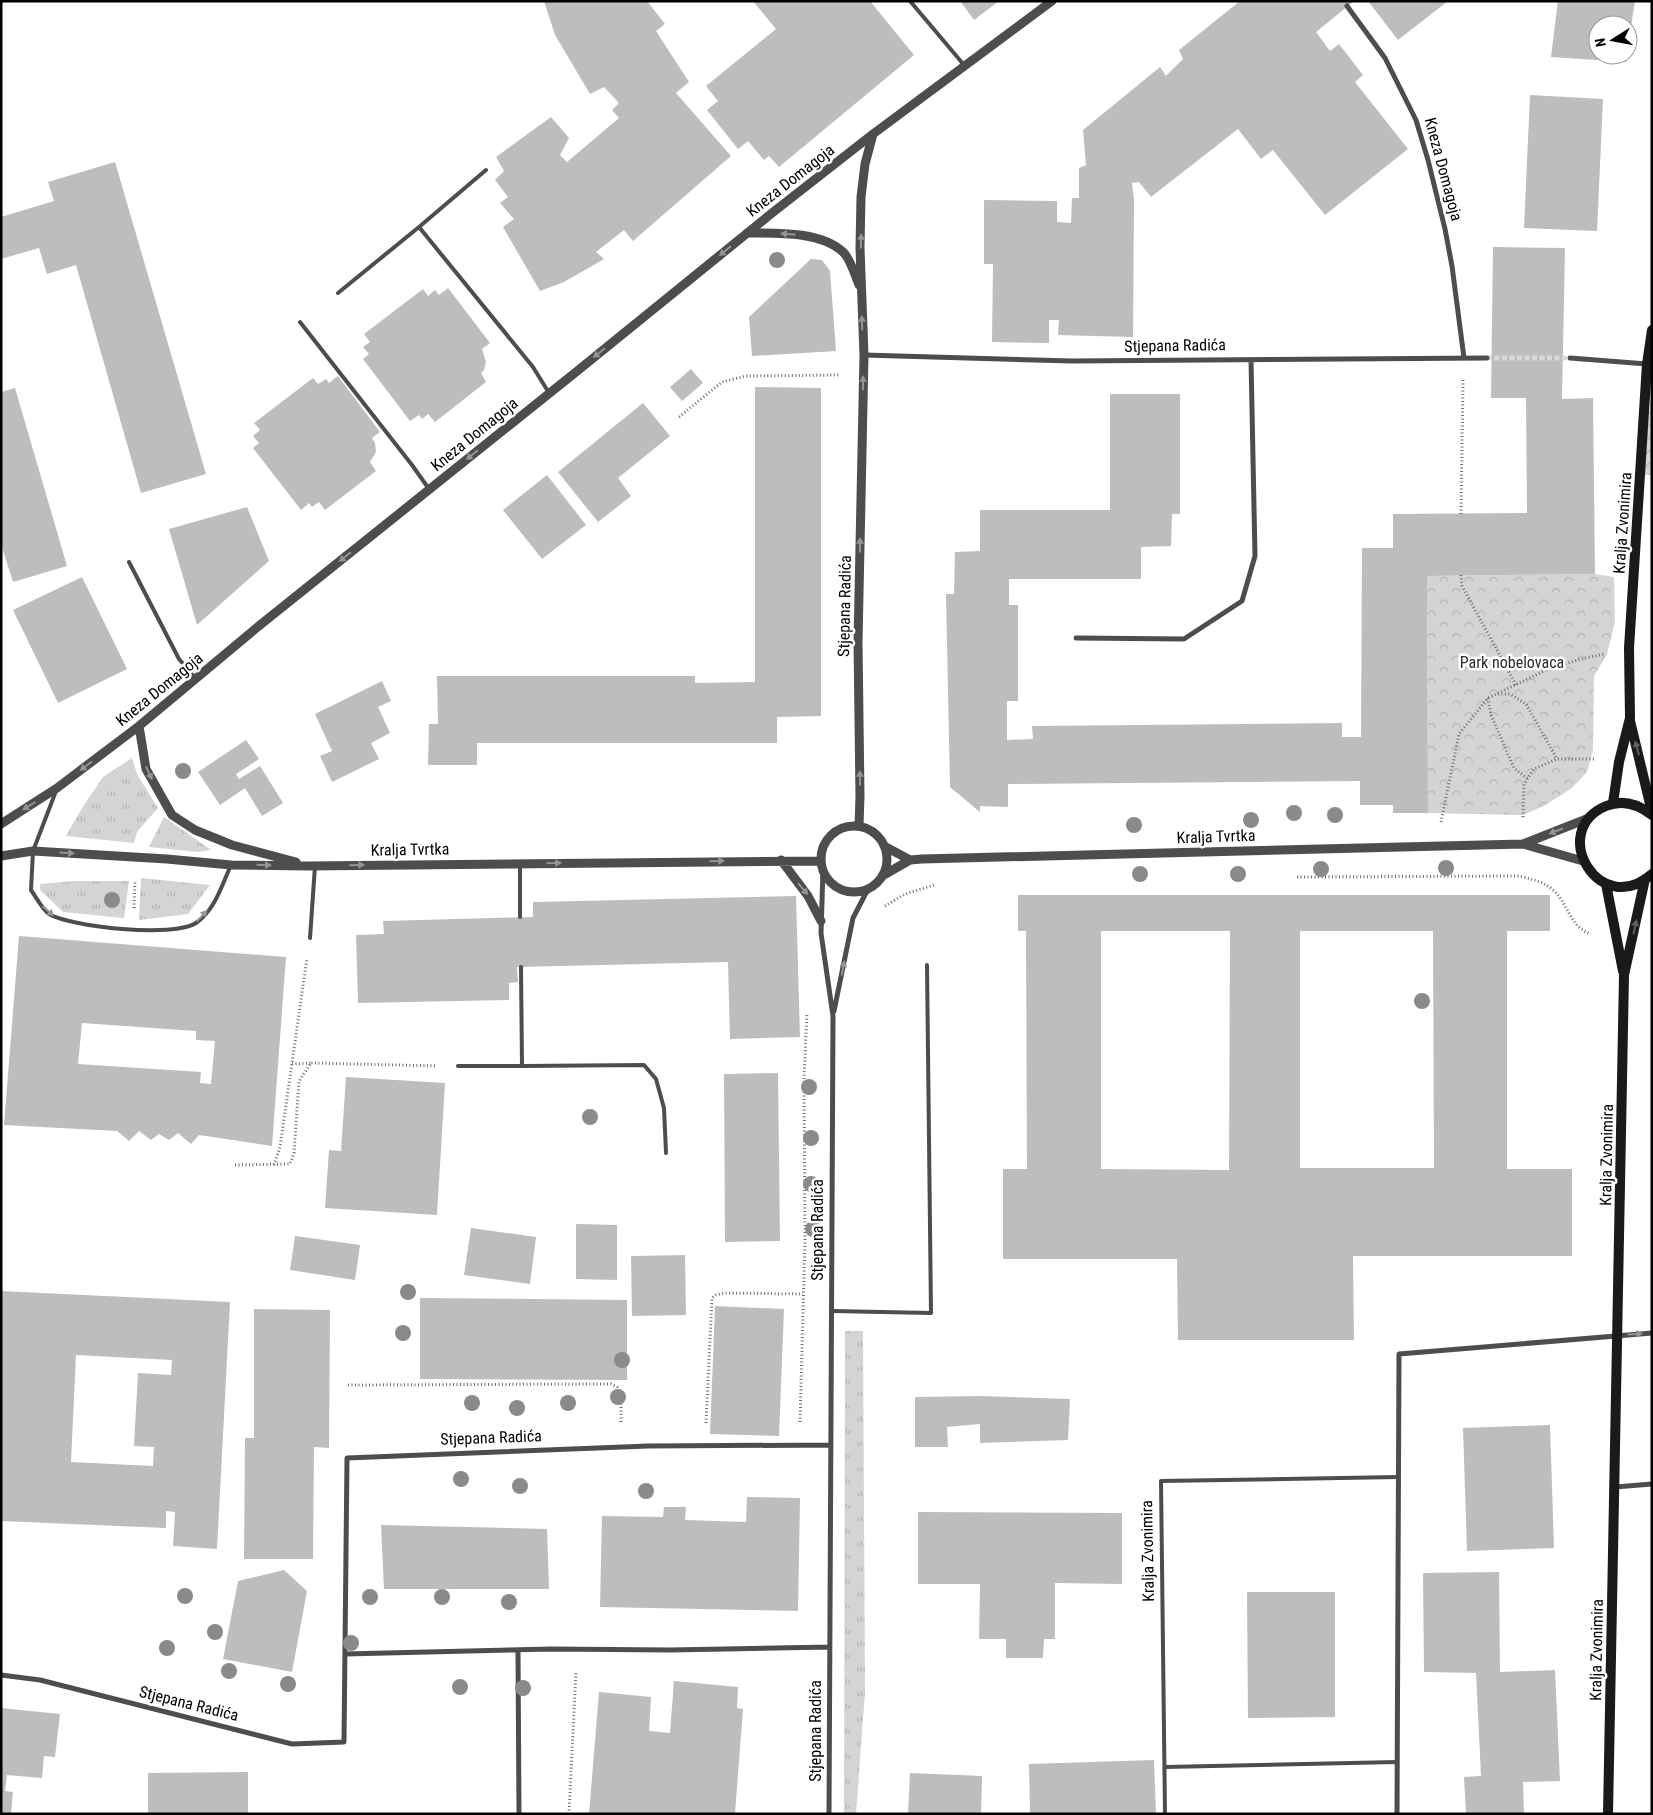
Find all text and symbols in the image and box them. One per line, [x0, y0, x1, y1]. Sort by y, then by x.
north arrow [1588, 15, 1638, 65]
text: N [1592, 37, 1609, 48]
street label: Kneza Domagoja [1421, 115, 1466, 223]
street label: Kneza Domagoja [743, 140, 838, 221]
one-way arrow [780, 229, 796, 237]
one-way arrow [857, 233, 865, 249]
one-way arrow [719, 245, 732, 256]
one-way arrow [858, 314, 866, 330]
street label: Stjepana Radića [1124, 335, 1226, 356]
one-way arrow [592, 348, 605, 359]
one-way arrow [859, 374, 867, 390]
street label: Kneza Domagoja [427, 394, 522, 475]
one-way arrow [465, 450, 479, 460]
street label: Kralja Zvonimira [1609, 472, 1636, 574]
one-way arrow [856, 537, 864, 553]
one-way arrow [339, 551, 352, 562]
street label: Stjepana Radića [834, 555, 855, 657]
street label: Kneza Domagoja [112, 649, 207, 730]
park label: Park nobelovaca [1460, 653, 1564, 672]
one-way arrow [1633, 740, 1641, 755]
one-way arrow [79, 761, 93, 771]
one-way arrow [145, 766, 153, 780]
one-way arrow [856, 769, 864, 785]
one-way arrow [22, 801, 36, 811]
street label: Kralja Tvrtka [1176, 826, 1256, 847]
one-way arrow [1548, 827, 1563, 835]
street label: Kralja Tvrtka [370, 839, 450, 860]
one-way arrow [59, 850, 75, 858]
one-way arrow [709, 857, 725, 865]
one-way arrow [547, 858, 563, 866]
one-way arrow [256, 861, 272, 869]
one-way arrow [349, 861, 365, 869]
one-way arrow [797, 883, 808, 896]
one-way arrow [42, 905, 54, 916]
one-way arrow [196, 910, 208, 922]
one-way arrow [1631, 920, 1639, 935]
one-way arrow [839, 960, 847, 976]
street label: Kralja Zvonimira [1596, 1104, 1617, 1206]
street label: Stjepana Radića [808, 1179, 827, 1281]
one-way arrow [1627, 1330, 1643, 1338]
street label: Stjepana Radića [440, 1426, 542, 1449]
street label: Kralja Zvonimira [1137, 1500, 1158, 1602]
street label: Kralja Zvonimira [1586, 1599, 1607, 1701]
street label: Stjepana Radića [806, 1680, 825, 1782]
street label: Stjepana Radića [137, 1682, 240, 1725]

